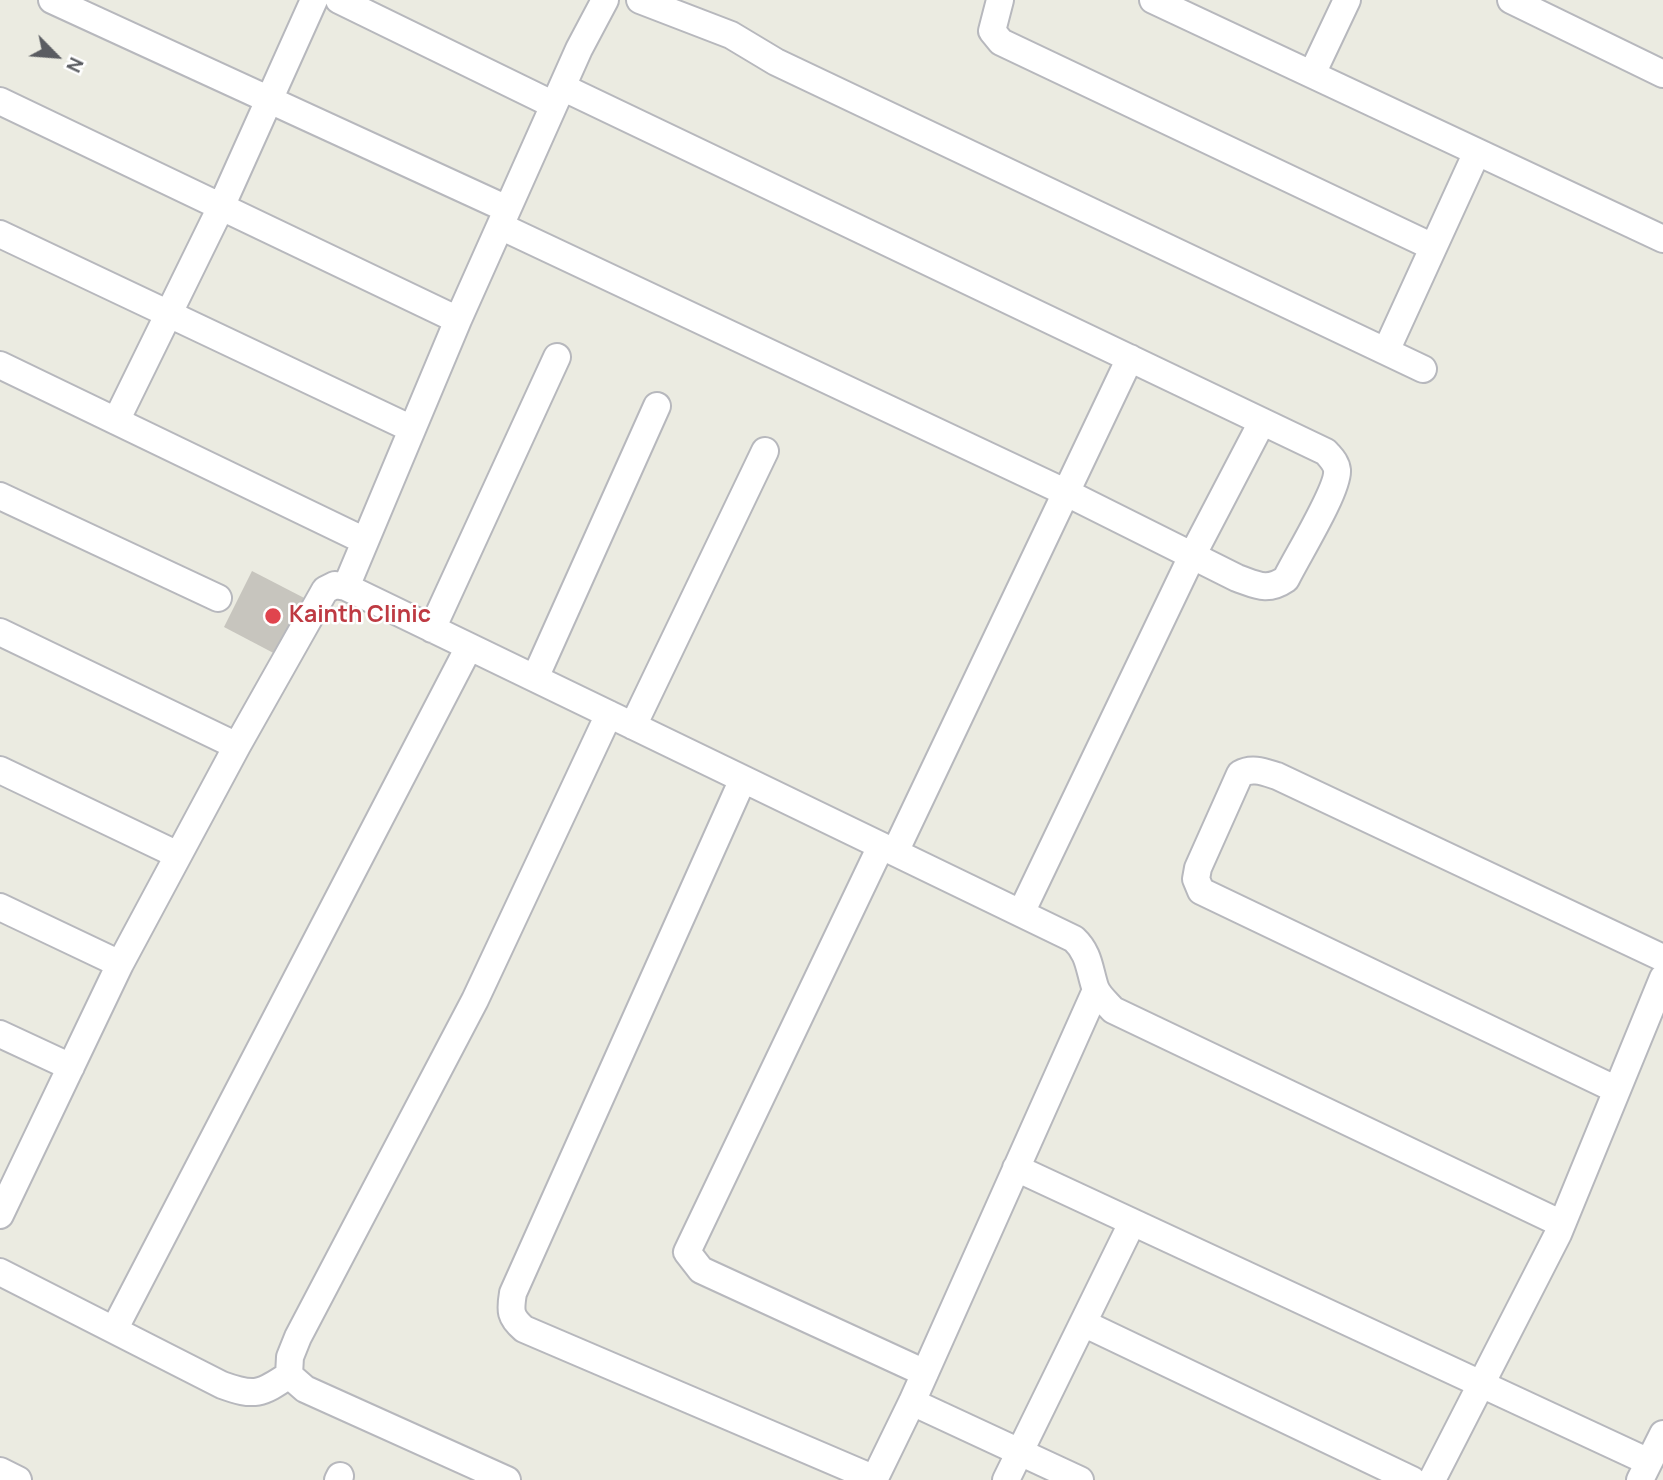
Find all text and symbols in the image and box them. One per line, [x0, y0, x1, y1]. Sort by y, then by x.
north arrow [21, 21, 91, 91]
text: N [60, 53, 90, 77]
place label: Kainth Clinic [289, 602, 431, 630]
marker: Kainth Clinic [263, 606, 283, 626]

